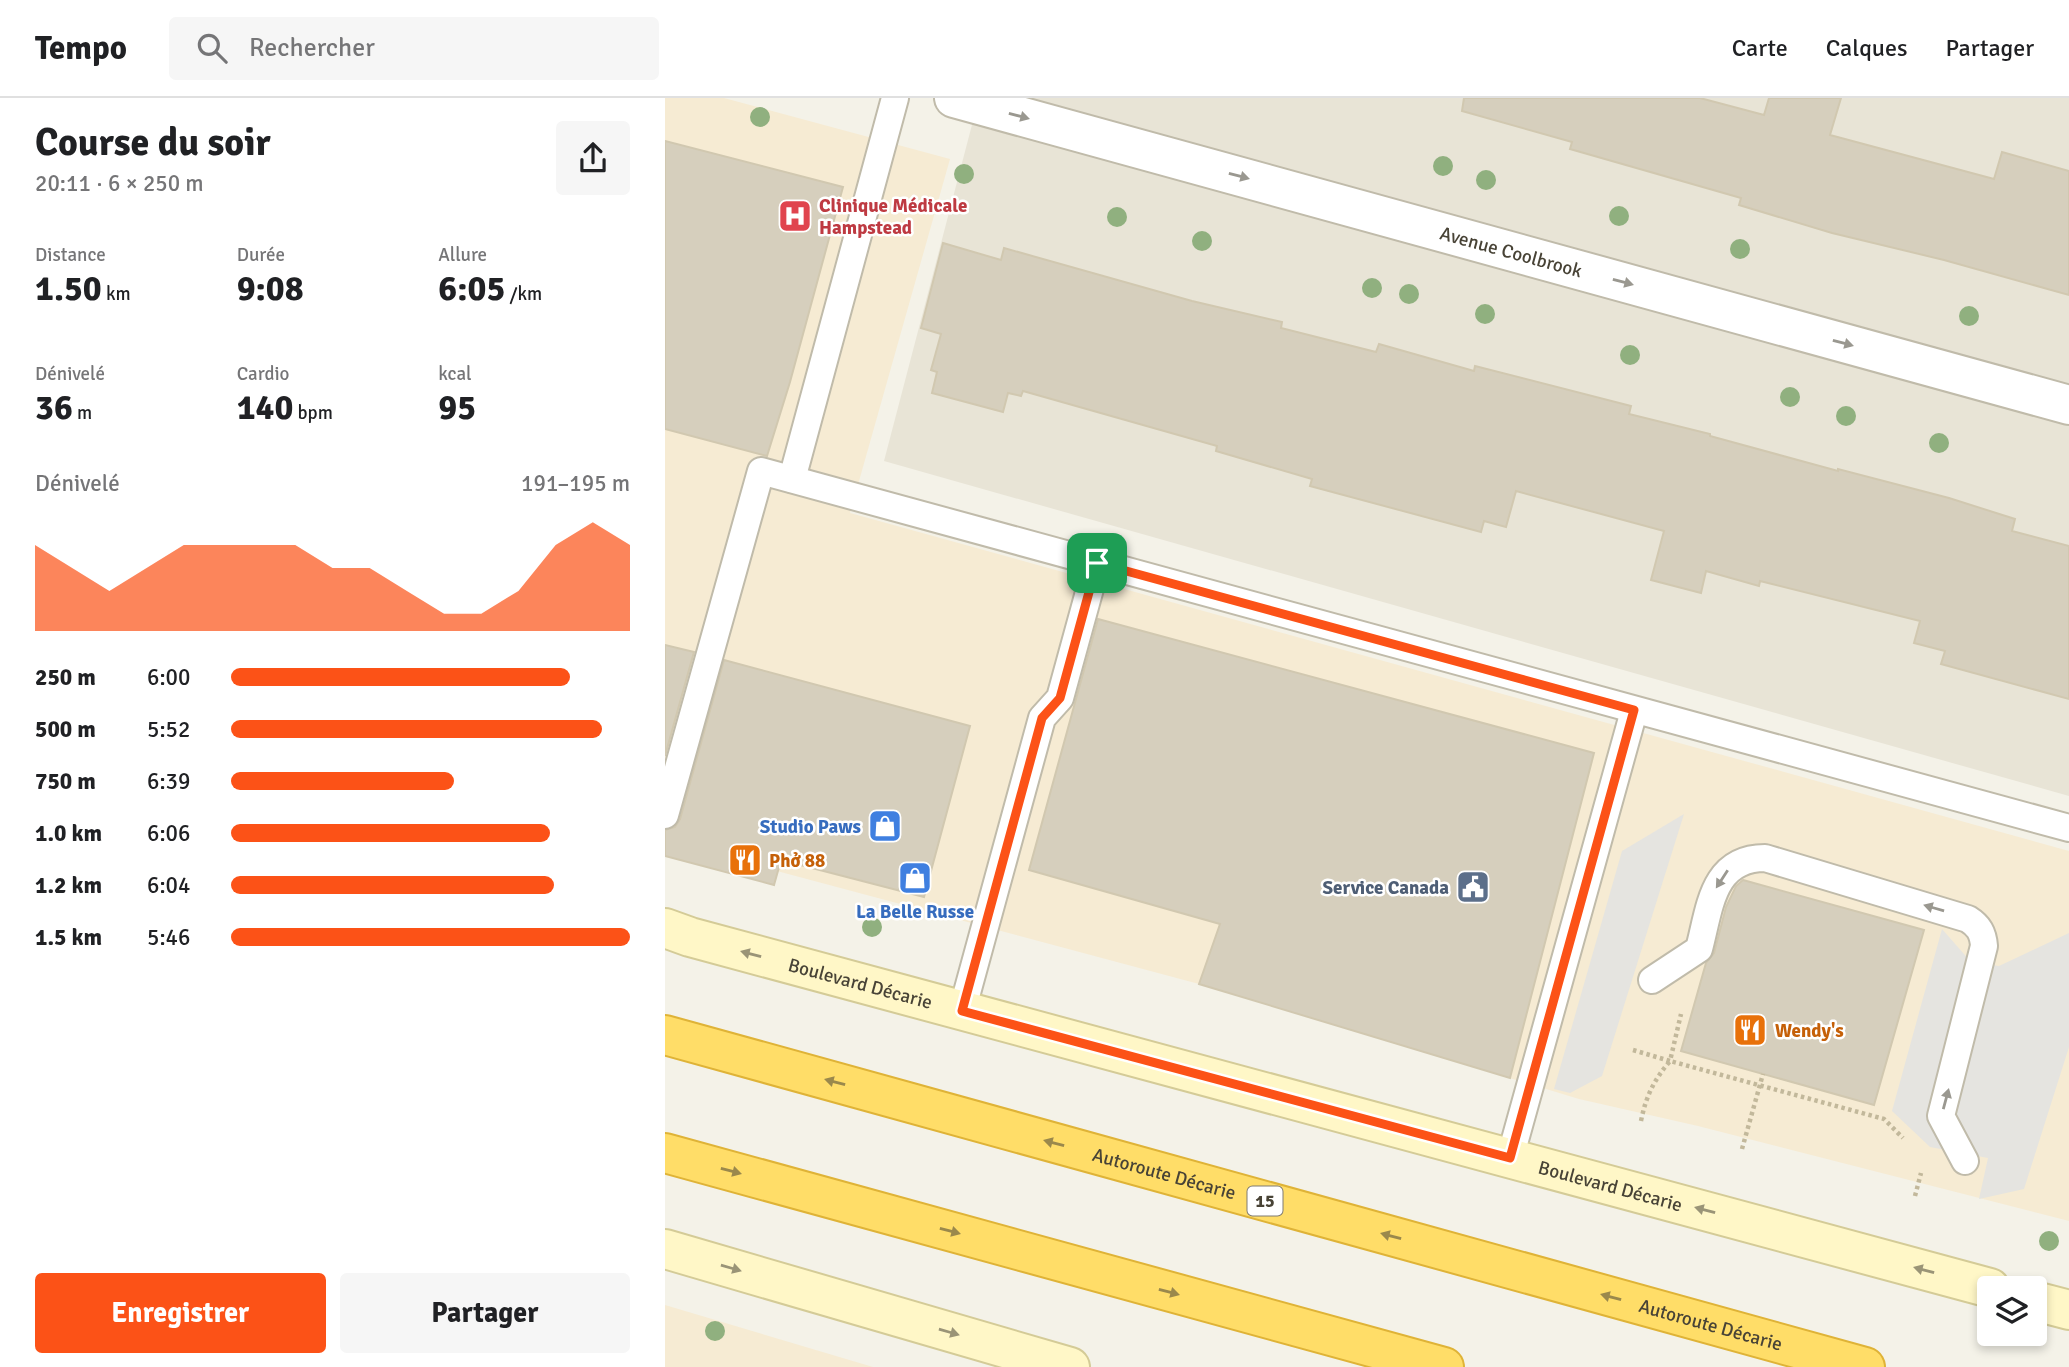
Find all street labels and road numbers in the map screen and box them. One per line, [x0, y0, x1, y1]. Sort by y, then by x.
street label: Avenue Coolbrook [1437, 221, 1585, 284]
street label: Boulevard Décarie [785, 953, 935, 1015]
street label: Autoroute Décarie [1090, 1143, 1238, 1205]
street label: Boulevard Décarie [1536, 1156, 1685, 1217]
road number: 15 [1247, 1186, 1283, 1216]
street label: Autoroute Décarie [1636, 1294, 1785, 1357]

